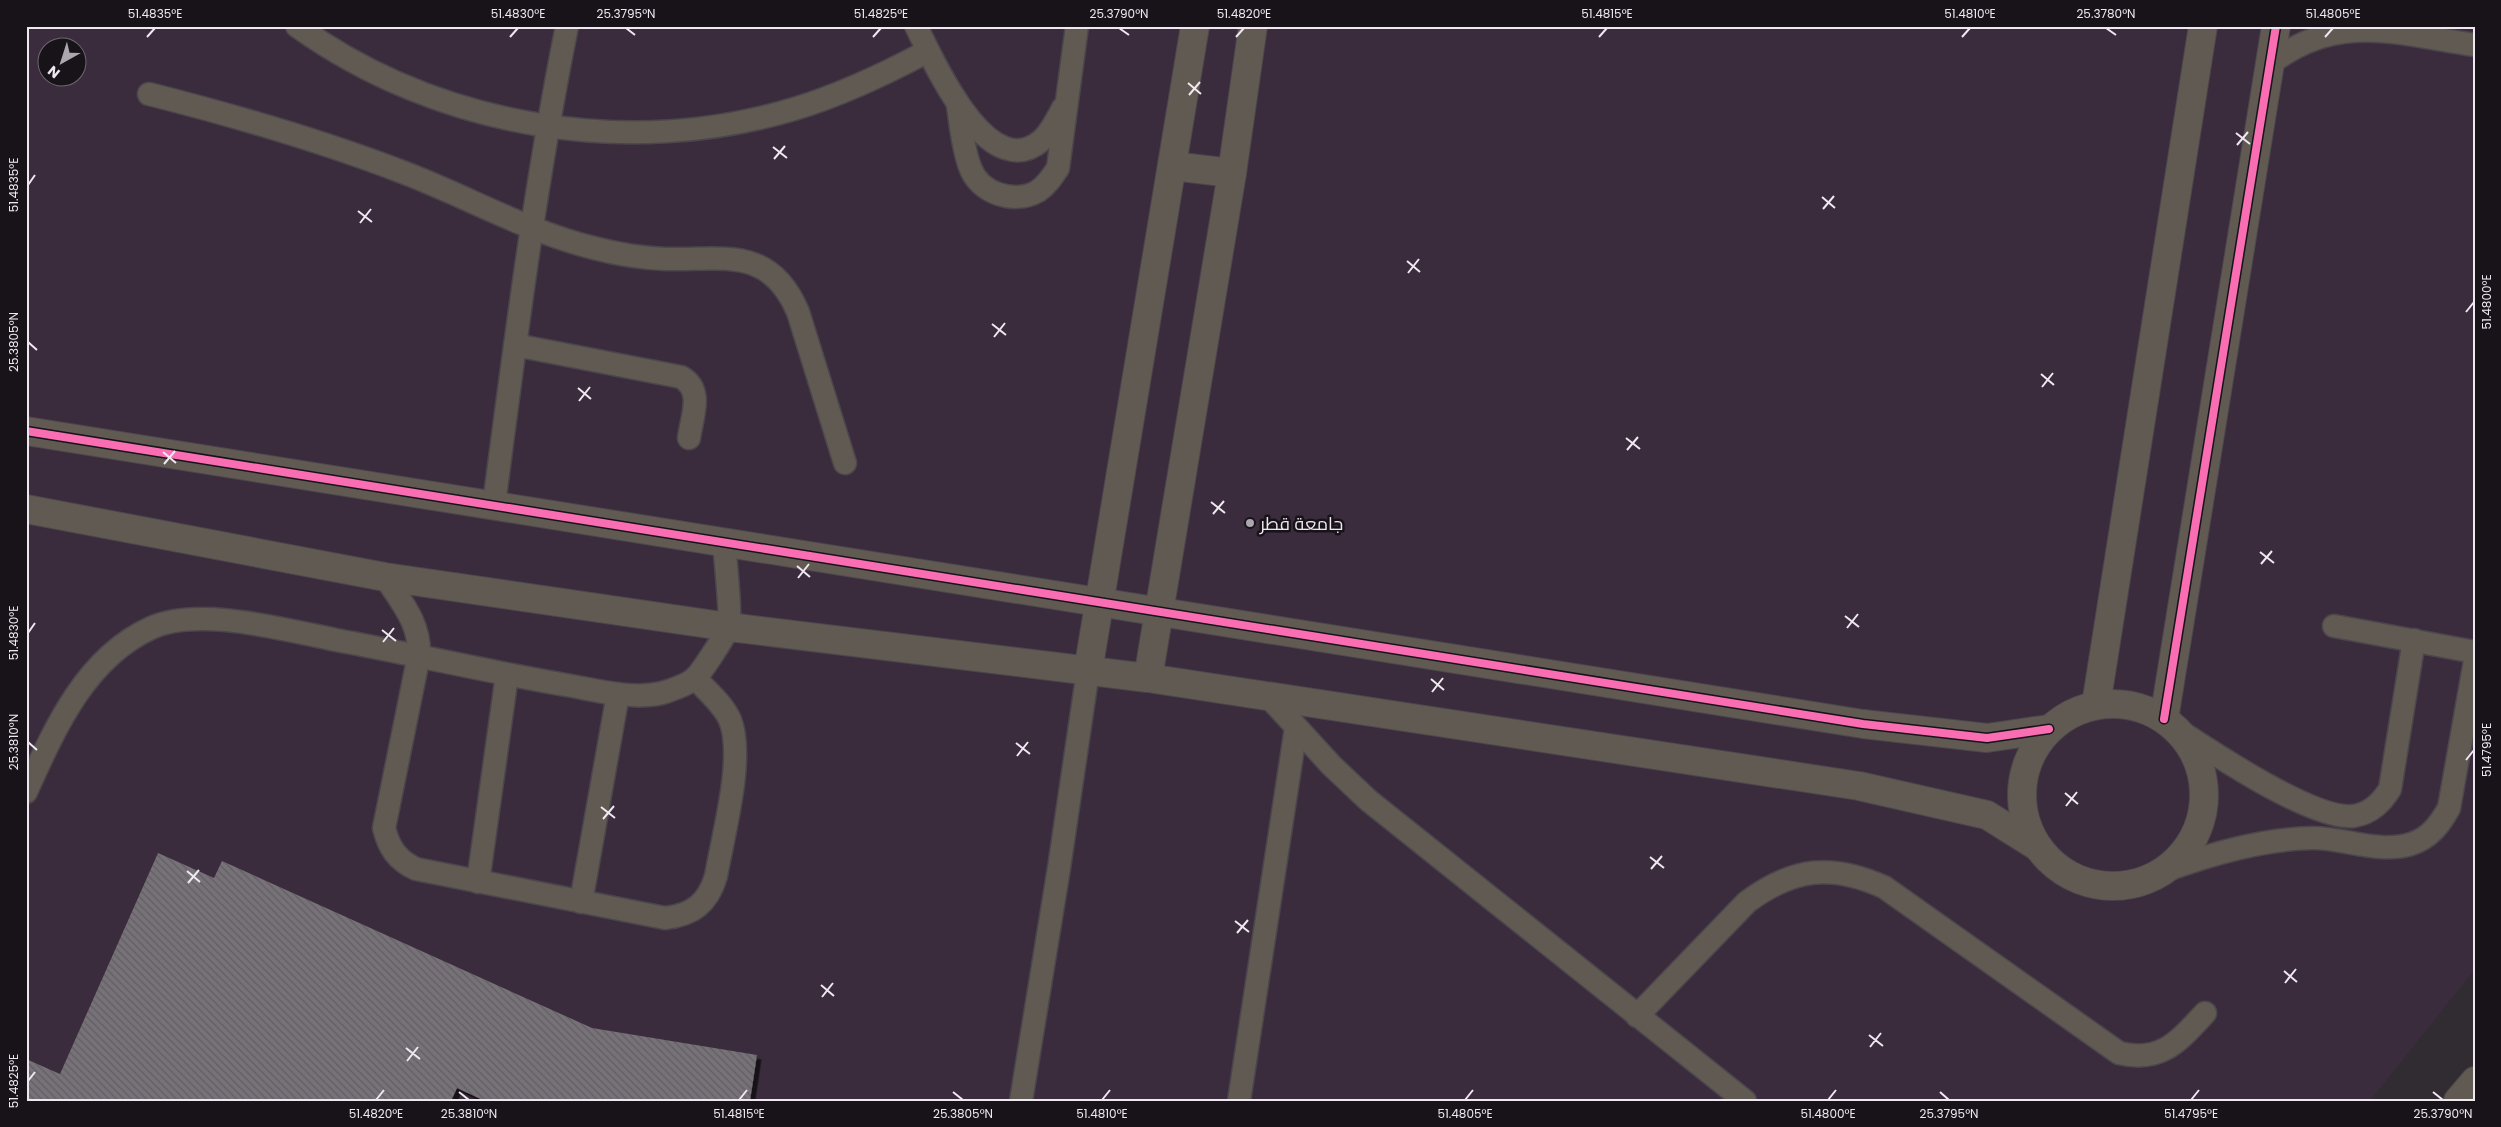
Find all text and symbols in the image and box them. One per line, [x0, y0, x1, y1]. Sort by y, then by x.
text: 51.4835°E [128, 5, 182, 22]
text: 51.4830°E [491, 5, 545, 22]
text: 25.3795°N [596, 5, 656, 22]
text: 51.4825°E [854, 5, 908, 22]
text: 25.3790°N [1089, 5, 1149, 22]
text: 51.4820°E [1217, 5, 1271, 22]
text: 51.4815°E [1581, 5, 1633, 22]
text: 51.4810°E [1944, 5, 1996, 22]
text: 25.3780°N [2076, 5, 2136, 22]
text: 51.4805°E [2305, 5, 2361, 22]
north arrow [38, 38, 88, 88]
text: N [43, 61, 64, 83]
text: 51.4835°E [5, 158, 22, 212]
text: 51.4800°E [2478, 274, 2495, 330]
text: 25.3805°N [5, 312, 22, 372]
place label: جامعة قطر [1259, 511, 1343, 536]
marker: جامعة قطر [1244, 517, 1256, 529]
text: 51.4830°E [5, 606, 22, 660]
text: 25.3810°N [5, 714, 22, 770]
text: 51.4795°E [2478, 723, 2495, 777]
text: 51.4825°E [5, 1054, 22, 1108]
text: 51.4820°E [349, 1105, 403, 1122]
text: 25.3810°N [441, 1105, 497, 1122]
text: 51.4815°E [713, 1105, 765, 1122]
text: 25.3805°N [933, 1105, 993, 1122]
text: 51.4810°E [1076, 1105, 1128, 1122]
text: 51.4805°E [1437, 1105, 1493, 1122]
text: 51.4800°E [1800, 1105, 1856, 1122]
text: 25.3795°N [1919, 1105, 1979, 1122]
text: 51.4795°E [2164, 1105, 2218, 1122]
text: 25.3790°N [2413, 1105, 2473, 1122]

